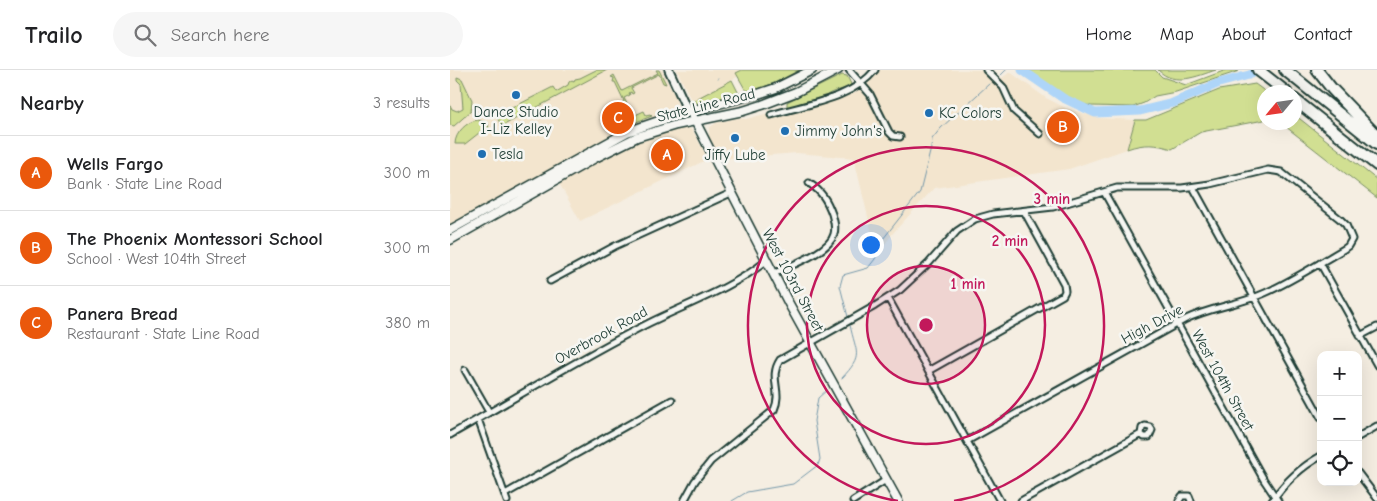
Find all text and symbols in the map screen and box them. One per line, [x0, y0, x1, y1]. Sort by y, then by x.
search box [113, 12, 463, 57]
text: Trailo [25, 21, 83, 49]
icon: search [131, 21, 159, 49]
text: Search here [171, 24, 270, 46]
text: Home [1085, 24, 1132, 45]
text: Map [1160, 24, 1194, 45]
text: About [1222, 24, 1266, 45]
text: Contact [1294, 24, 1352, 45]
street label: State Line Road [655, 84, 757, 126]
north arrow [1257, 85, 1302, 130]
marker: Dance Studio I-Liz Kelley [510, 89, 522, 101]
text: Nearby [20, 91, 84, 115]
text: 3 results [373, 94, 430, 112]
pin: C [602, 99, 634, 137]
place label: Dance Studio I-Liz Kelley [474, 103, 558, 138]
place label: KC Colors [939, 104, 1002, 122]
marker: KC Colors [923, 107, 935, 119]
pin: B [1047, 108, 1079, 146]
place label: Jimmy John's [795, 122, 882, 140]
marker: Jimmy John's [779, 125, 791, 137]
marker: Jiffy Lube [729, 132, 741, 144]
pin: A [651, 136, 683, 174]
place label: Tesla [492, 145, 523, 163]
place label: Jiffy Lube [705, 146, 766, 164]
marker: Tesla [476, 148, 488, 160]
text: Wells Fargo [67, 153, 163, 175]
text: A [32, 164, 40, 182]
text: 300 m [384, 164, 430, 182]
text: Bank · State Line Road [67, 175, 222, 193]
text: 3 min [1034, 190, 1070, 208]
street label: West 103rd Street [758, 226, 828, 335]
text: The Phoenix Montessori School [67, 228, 323, 250]
your location [858, 232, 884, 258]
text: 2 min [992, 232, 1028, 250]
text: B [31, 239, 41, 257]
text: 300 m [384, 239, 430, 257]
text: School · West 104th Street [67, 250, 246, 268]
text: 1 min [951, 275, 985, 293]
street label: High Drive [1118, 300, 1186, 348]
street label: Overbrook Road [551, 302, 651, 368]
text: Panera Bread [67, 303, 178, 325]
text: C [31, 314, 41, 332]
text: 380 m [385, 314, 430, 332]
centre of rings [917, 316, 935, 334]
text: Restaurant · State Line Road [67, 325, 260, 343]
street label: West 104th Street [1188, 327, 1258, 434]
map controls [1317, 351, 1362, 486]
button: + [1317, 351, 1362, 396]
button: − [1317, 396, 1362, 441]
button: locate [1317, 441, 1362, 486]

